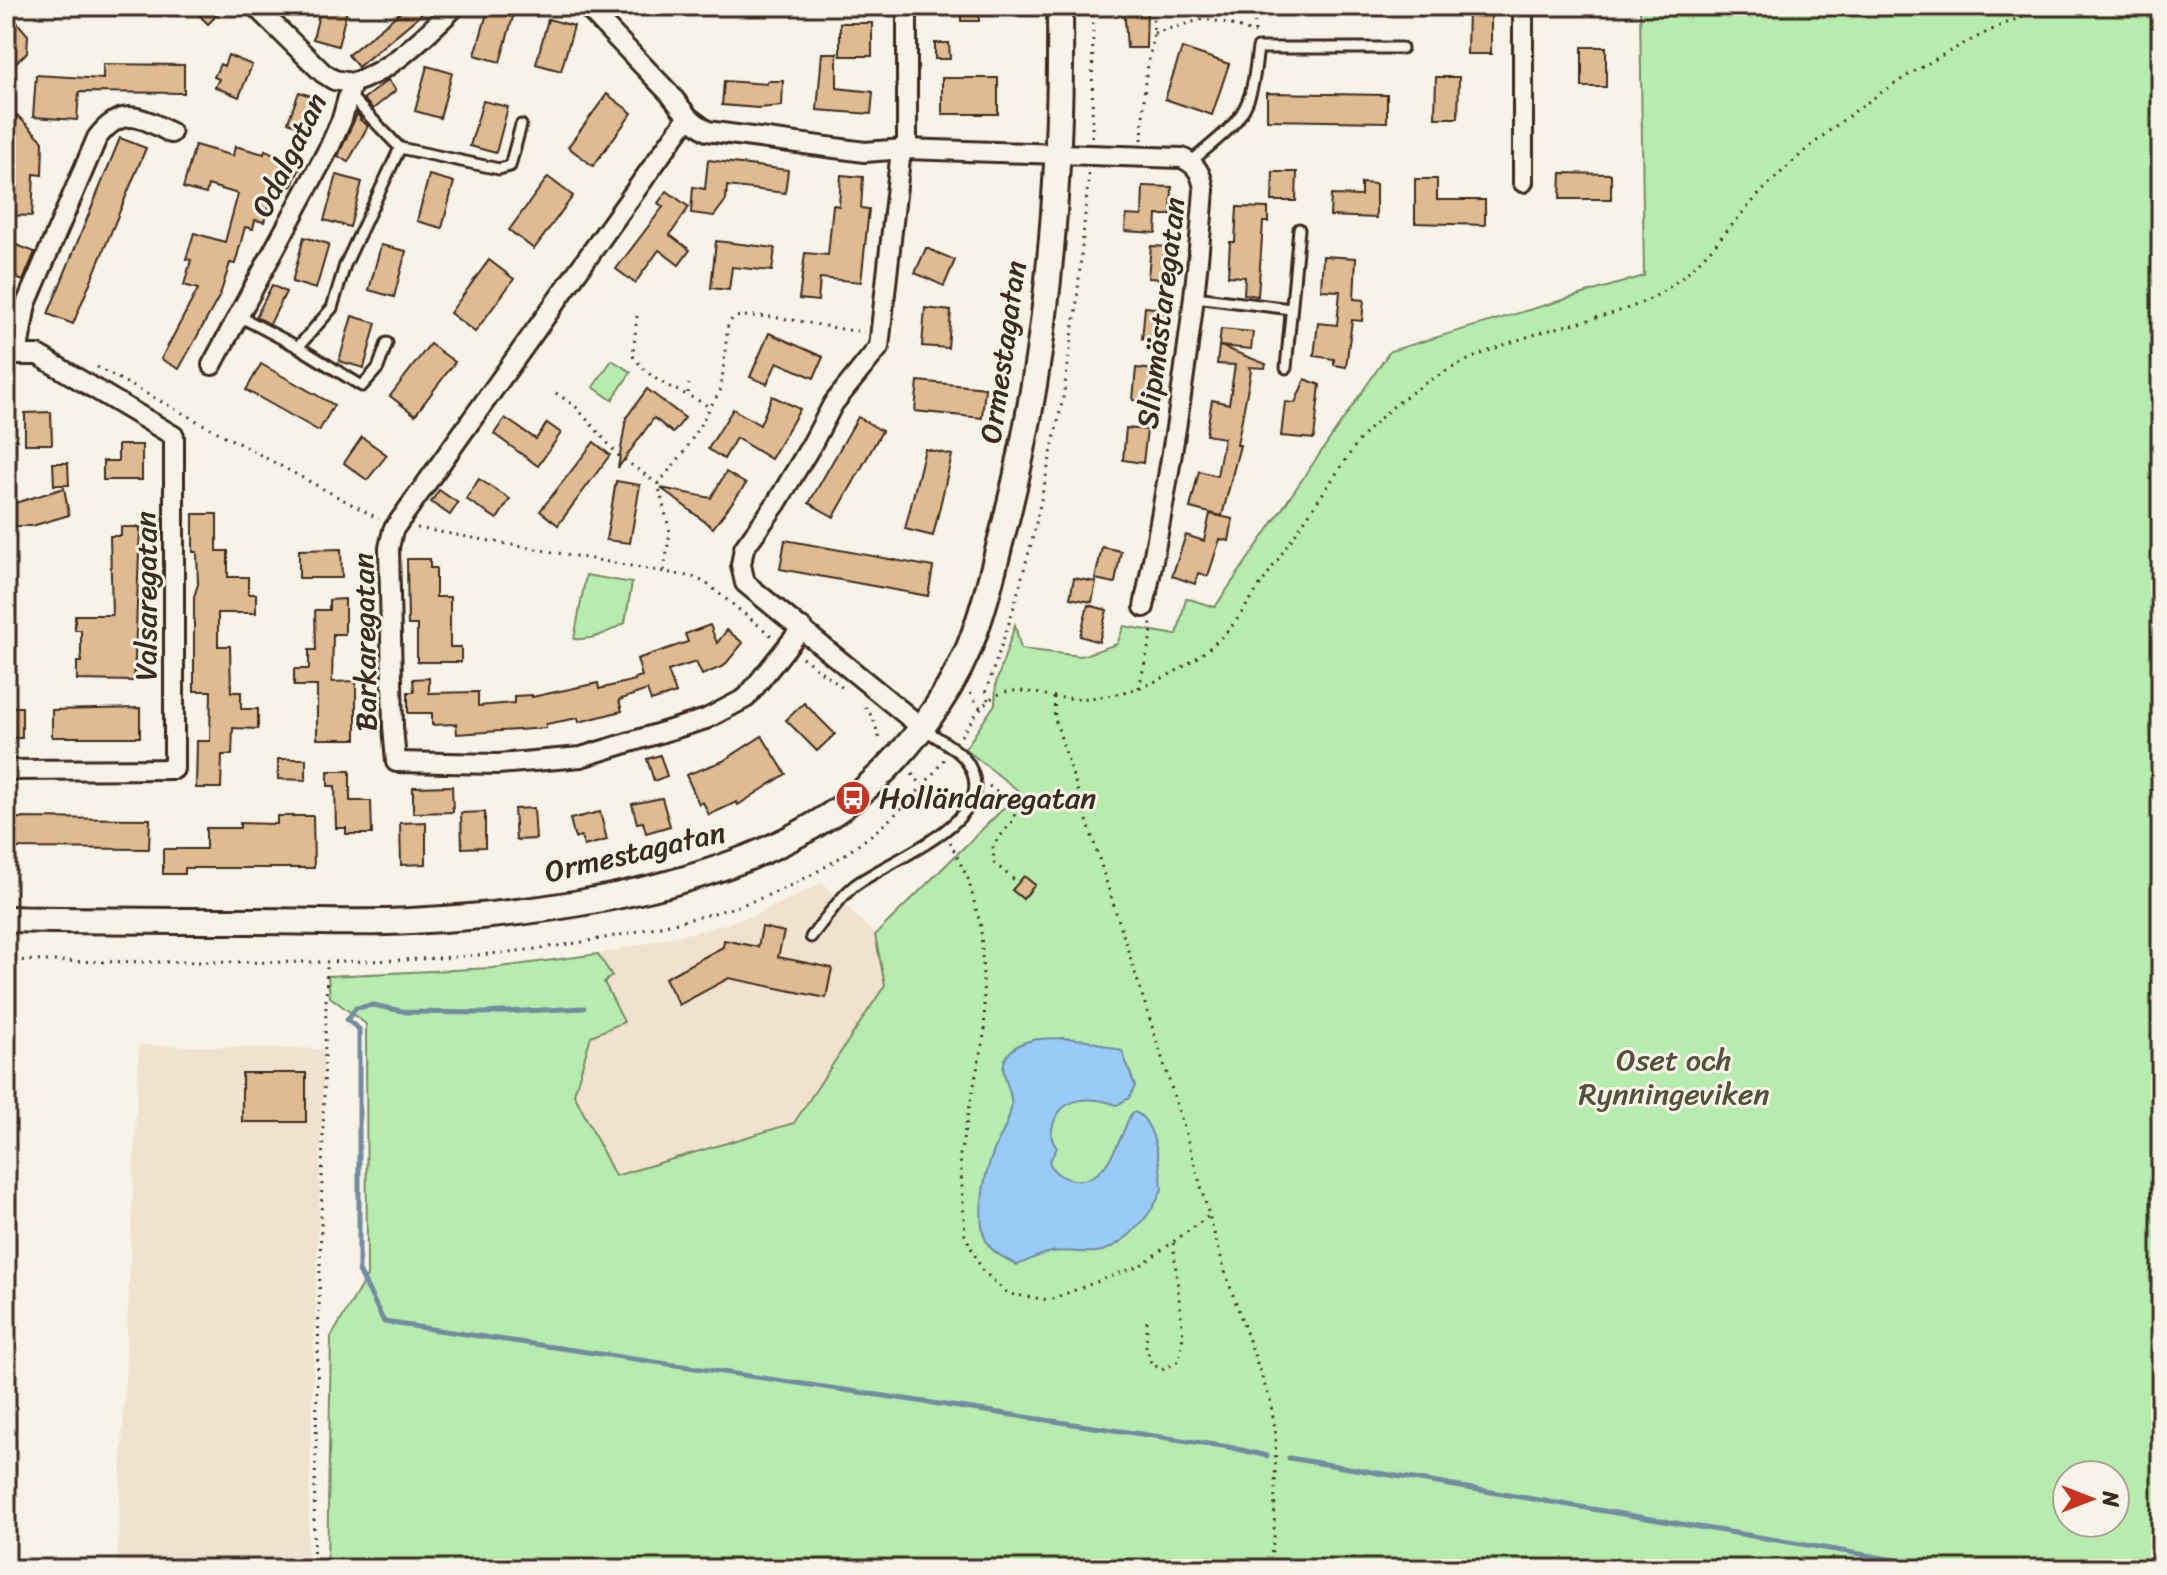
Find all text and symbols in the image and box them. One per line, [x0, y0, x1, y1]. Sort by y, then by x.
street label: Odalgatan [235, 83, 343, 227]
street label: Slipmästaregatan [1120, 194, 1202, 432]
street label: Ormestagatan [963, 257, 1043, 447]
street label: Valsaregatan [119, 511, 173, 681]
street label: Barkaregatan [336, 552, 394, 732]
place label: Holländaregatan [879, 771, 1096, 825]
bus stop icon: Holländaregatan [834, 779, 872, 817]
street label: Ormestagatan [539, 805, 731, 899]
park label: Oset och Rynningeviken [1578, 1033, 1770, 1121]
north arrow [2051, 1459, 2131, 1539]
text: N [2091, 1490, 2130, 1507]

